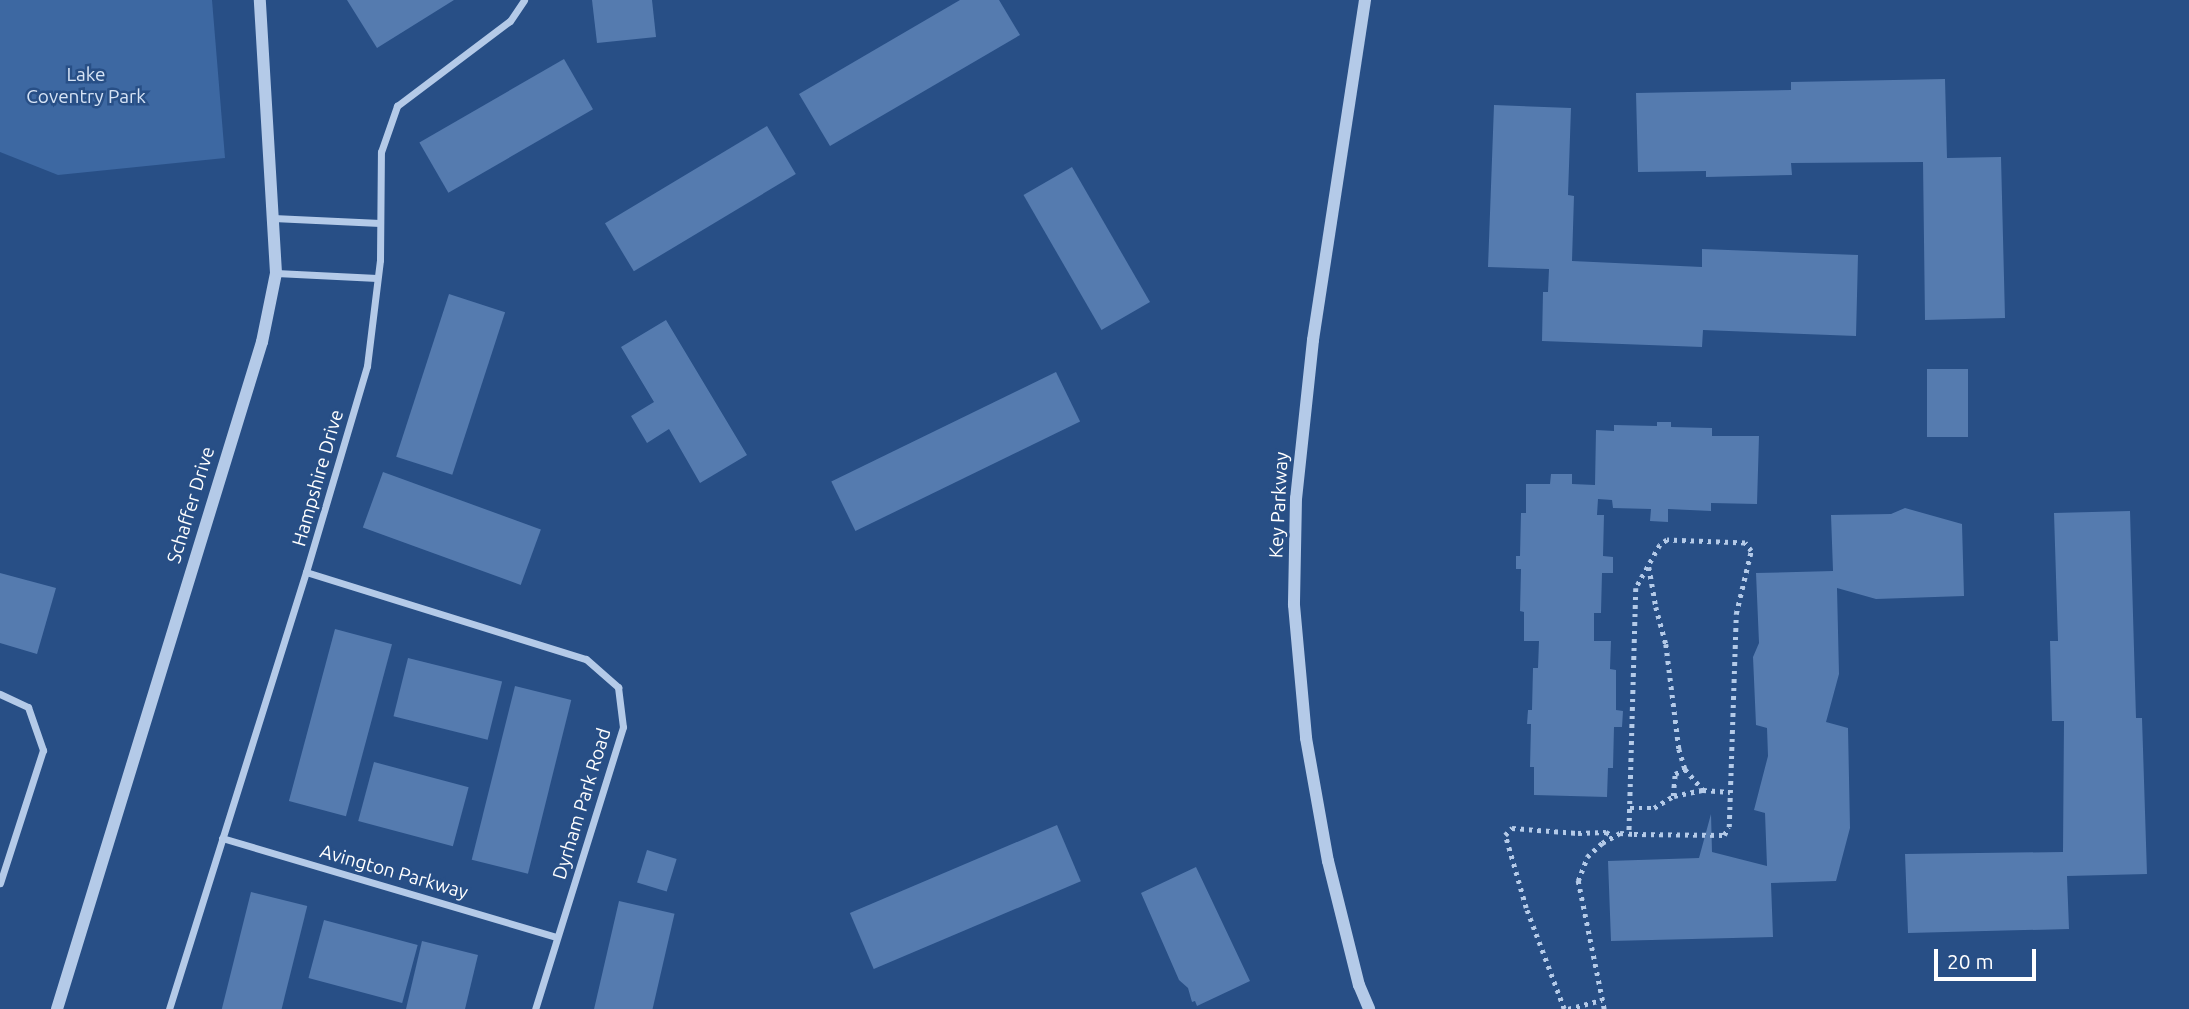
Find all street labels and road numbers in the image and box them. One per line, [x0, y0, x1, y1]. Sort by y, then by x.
street label: Hampshire Drive [288, 407, 348, 549]
street label: Schaffer Drive [162, 444, 220, 566]
street label: Key Parkway [1265, 451, 1293, 559]
street label: Dyrham Park Road [548, 726, 616, 882]
street label: Avington Parkway [317, 840, 471, 904]

